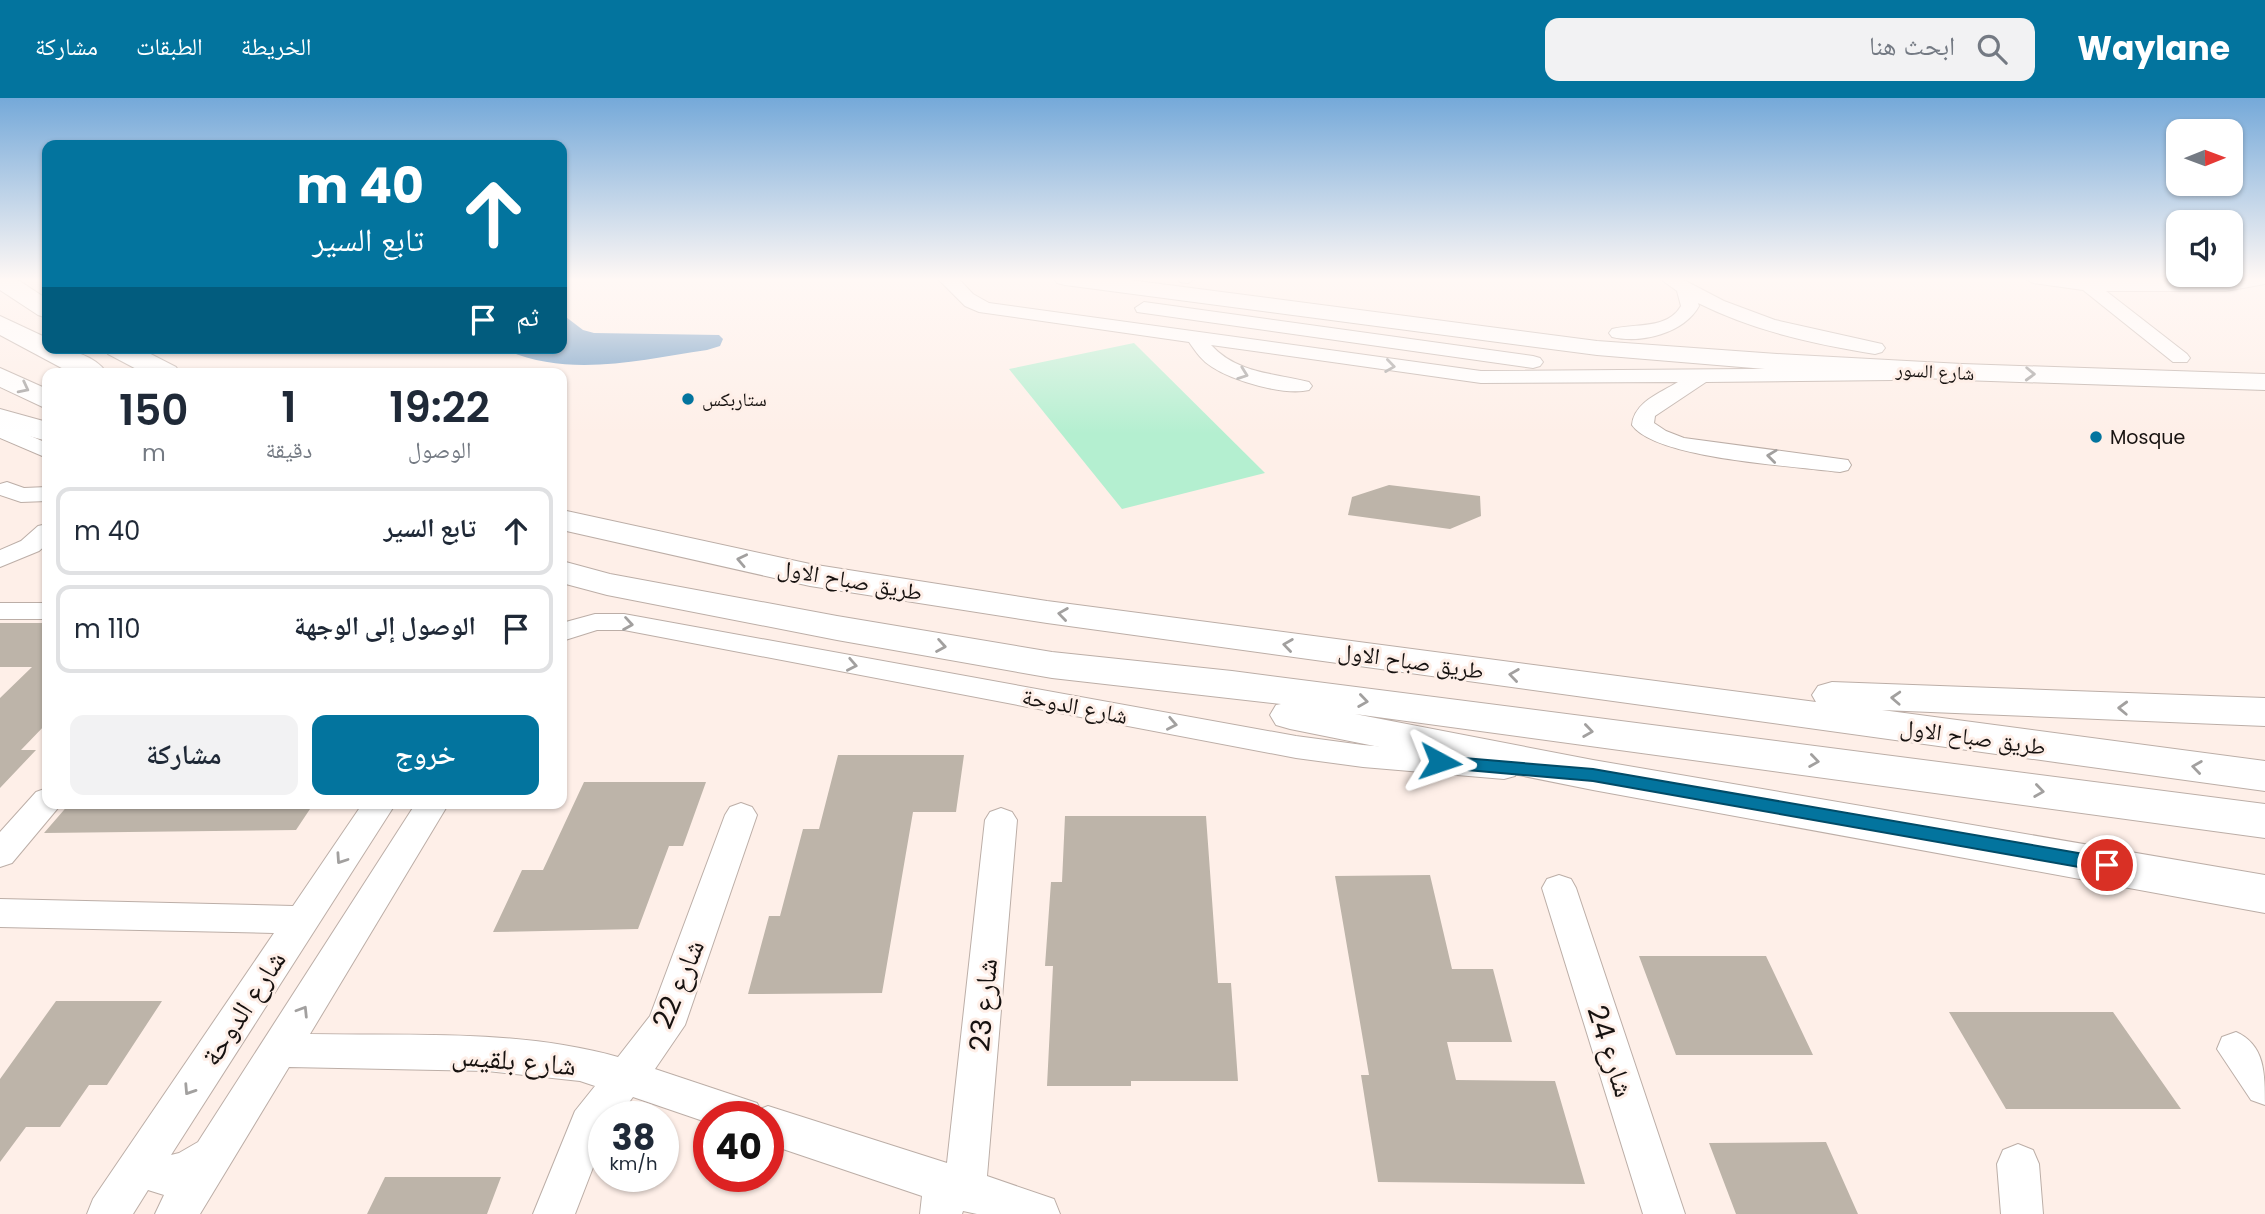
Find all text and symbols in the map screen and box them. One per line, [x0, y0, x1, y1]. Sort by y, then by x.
search box [1545, 18, 2035, 81]
text: Waylane [2077, 25, 2230, 72]
text: ابحث هنا [1869, 28, 1955, 64]
text: مشاركة [35, 30, 98, 63]
text: الطبقات [136, 30, 203, 63]
text: الخريطة [241, 30, 311, 63]
icon: search [1973, 30, 2011, 68]
north arrow [2166, 119, 2244, 196]
map controls [2166, 119, 2243, 287]
text: 40 m [297, 152, 424, 220]
icon: ahead [448, 168, 539, 259]
button: sound [2166, 210, 2243, 287]
text: تابع السير [312, 217, 424, 262]
text: ثم [516, 299, 539, 335]
icon: arrive [464, 301, 502, 339]
street label: شارع السور [1894, 356, 1975, 387]
one-way arrow [1384, 358, 1396, 373]
one-way arrow [1237, 366, 1249, 380]
one-way arrow [2026, 366, 2036, 382]
text: 1 [281, 378, 296, 437]
text: 19:22 [389, 378, 490, 437]
one-way arrow [17, 379, 29, 393]
text: 150 [119, 381, 188, 440]
place label: ستاربكس [702, 386, 767, 413]
marker: ستاربكس [680, 391, 696, 407]
place label: Mosque [2110, 424, 2185, 451]
marker: Mosque [2088, 429, 2104, 445]
text: دقيقة [265, 434, 312, 466]
text: الوصول [408, 434, 471, 466]
text: m [142, 437, 166, 469]
one-way arrow [1766, 449, 1778, 464]
text: تابع السير [384, 510, 476, 546]
icon: ahead [497, 512, 535, 550]
text: 40 m [74, 513, 140, 549]
street label: طريق صباح الاول [775, 552, 925, 608]
one-way arrow [736, 554, 748, 569]
one-way arrow [1057, 607, 1069, 622]
text: الوصول إلى الوجهة [294, 608, 476, 644]
icon: arrive [497, 610, 535, 648]
text: 110 m [74, 611, 141, 647]
one-way arrow [622, 616, 634, 631]
street label: طريق صباح الاول [1336, 635, 1486, 687]
one-way arrow [1283, 637, 1294, 652]
one-way arrow [935, 638, 947, 653]
one-way arrow [846, 657, 858, 672]
one-way arrow [1508, 668, 1520, 683]
street label: شارع الدوحة [1019, 680, 1131, 732]
one-way arrow [1890, 691, 1901, 706]
one-way arrow [1357, 693, 1369, 708]
one-way arrow [2118, 700, 2129, 715]
street label: طريق صباح الاول [1898, 711, 2048, 763]
button: مشاركة [70, 715, 298, 795]
button: خروج [312, 715, 539, 795]
one-way arrow [1166, 716, 1178, 731]
one-way arrow [1582, 723, 1594, 738]
position arrow [1403, 725, 1477, 799]
one-way arrow [1808, 753, 1820, 768]
one-way arrow [2191, 759, 2203, 774]
one-way arrow [2033, 784, 2045, 799]
pin [2077, 835, 2137, 895]
icon: arrive [2088, 846, 2126, 884]
one-way arrow [337, 852, 350, 865]
street label: شارع 22 [643, 934, 714, 1035]
street label: شارع الدوحة [192, 943, 295, 1073]
street label: شارع 23 [960, 957, 1007, 1053]
street label: شارع 24 [1577, 1000, 1644, 1102]
one-way arrow [294, 1005, 307, 1018]
street label: شارع بلقيس [450, 1036, 578, 1085]
one-way arrow [184, 1082, 197, 1095]
speed limit sign: 40 [693, 1101, 784, 1192]
text: 38 [612, 1113, 655, 1162]
text: km/h [610, 1151, 657, 1176]

